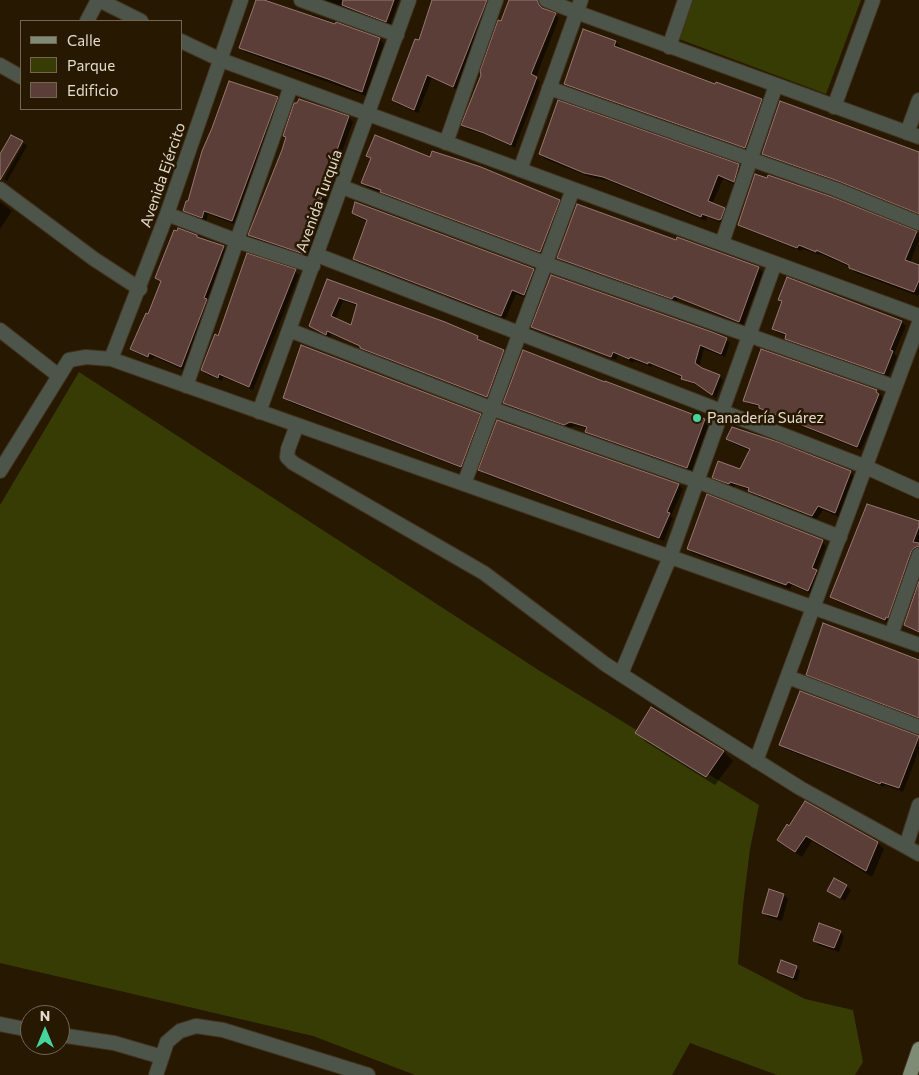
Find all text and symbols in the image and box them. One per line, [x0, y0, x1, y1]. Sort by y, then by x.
legend [20, 20, 182, 110]
text: Calle [67, 31, 101, 49]
text: Parque [67, 56, 115, 74]
text: Edificio [67, 81, 118, 99]
street label: Avenida Ejército [137, 120, 189, 230]
street label: Avenida Turquía [292, 147, 346, 255]
place label: Panadería Suárez [707, 409, 824, 427]
marker: Panadería Suárez [691, 412, 703, 424]
north arrow [20, 1005, 70, 1055]
text: N [40, 1007, 50, 1024]

